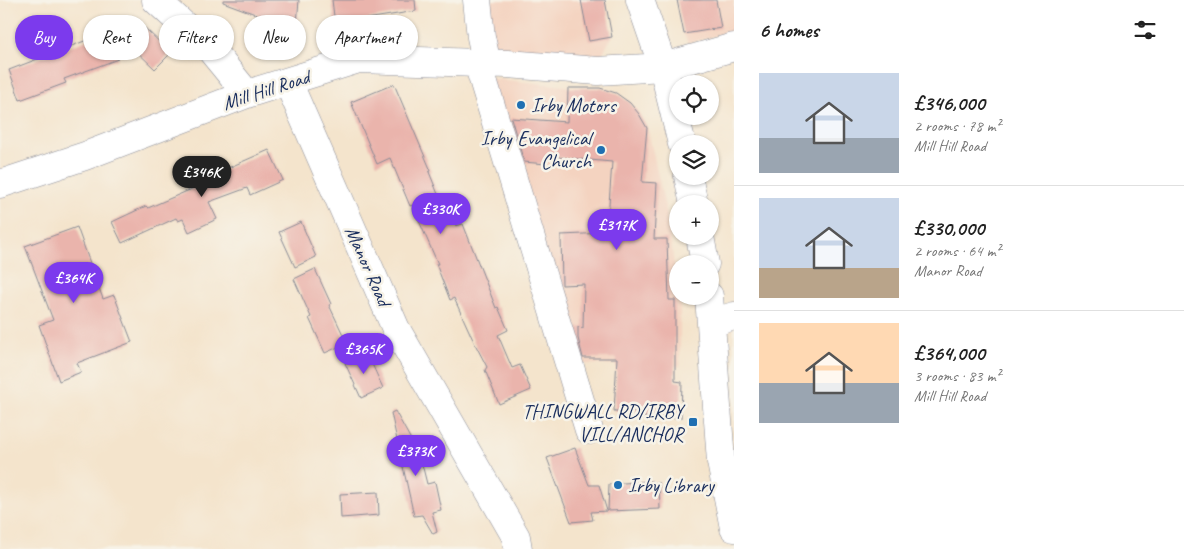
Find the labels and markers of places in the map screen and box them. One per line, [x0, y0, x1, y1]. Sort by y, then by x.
place label: Irby Motors [531, 93, 618, 118]
marker: Irby Motors [515, 99, 527, 111]
place label: Irby Evangelical Church [481, 126, 595, 174]
marker: Irby Evangelical Church [595, 144, 607, 156]
pin: £346K [167, 156, 237, 198]
pin: £330K [406, 192, 476, 235]
pin: £317K [582, 208, 652, 251]
pin: £364K [39, 262, 109, 304]
pin: £365K [329, 332, 399, 375]
place label: THINGWALL RD/IRBY VILL/ANCHOR [522, 399, 686, 447]
marker: THINGWALL RD/IRBY VILL/ANCHOR [687, 416, 699, 428]
pin: £373K [381, 434, 451, 477]
place label: Irby Library [628, 473, 716, 498]
marker: Irby Library [612, 479, 624, 491]

